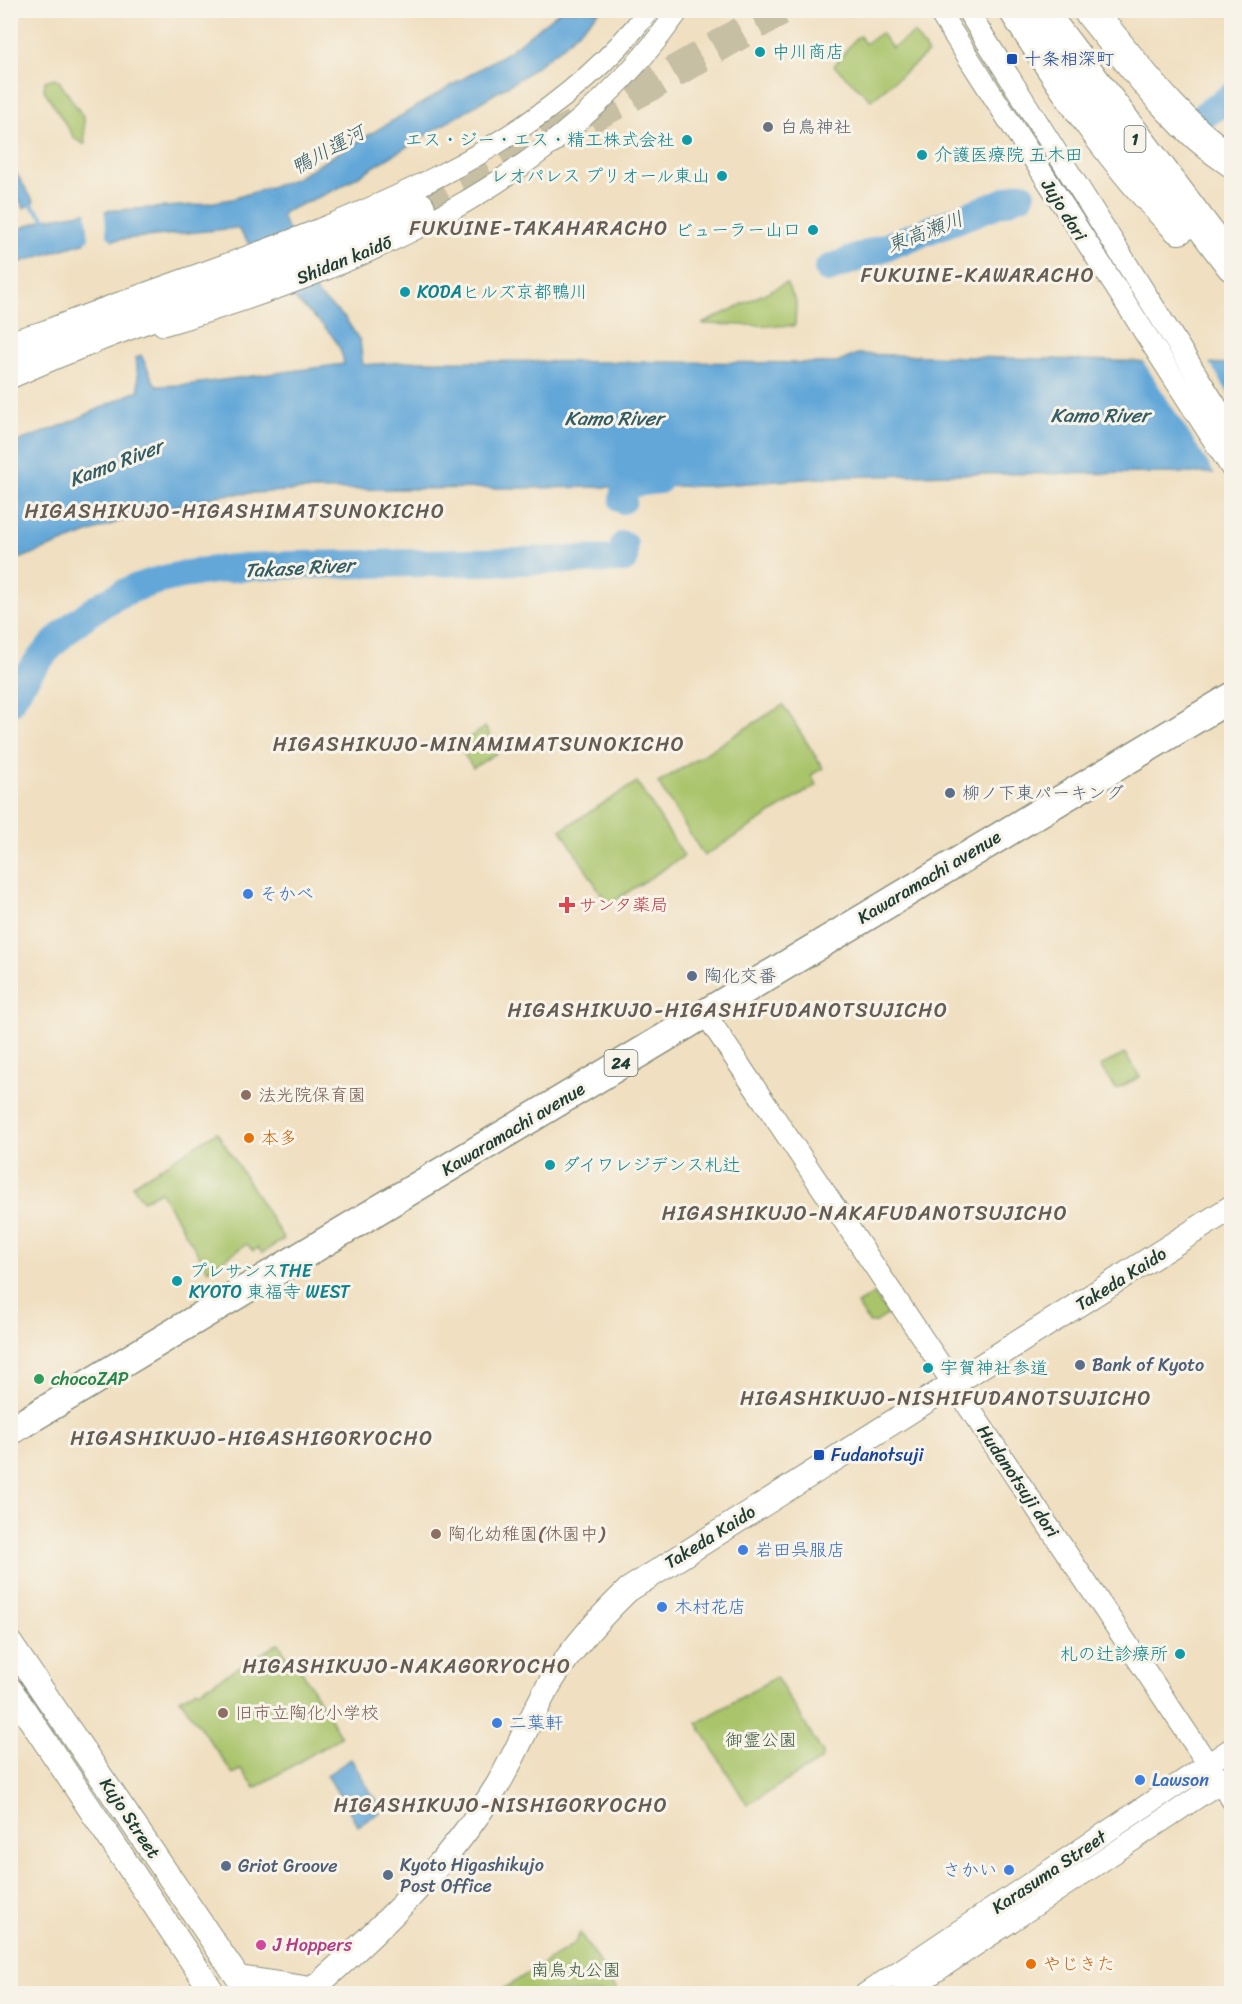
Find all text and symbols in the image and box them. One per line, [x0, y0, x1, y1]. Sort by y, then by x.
place label: 中川商店 [772, 36, 844, 68]
place label: 十条相深町 [1024, 43, 1114, 75]
marker: 中川商店 [753, 45, 767, 59]
marker: 十条相深町 [1005, 52, 1019, 66]
place label: 白鳥神社 [780, 111, 852, 143]
water label: 鴨川運河 [285, 114, 374, 185]
marker: 白鳥神社 [761, 120, 775, 134]
place label: エス・ジー・エス・精工株式会社 [405, 124, 675, 156]
road number: 1 [1124, 126, 1146, 152]
marker: エス・ジー・エス・精工株式会社 [680, 133, 694, 147]
place label: 介護医療院 五木田 [934, 139, 1083, 171]
marker: 介護医療院 五木田 [915, 148, 929, 162]
place label: レオパレス プリオール東山 [490, 160, 710, 192]
marker: レオパレス プリオール東山 [715, 169, 729, 183]
street label: Jujo dori [1032, 172, 1096, 248]
water label: 東高瀬川 [881, 201, 969, 263]
district label: FUKUINE-TAKAHARACHO [409, 211, 669, 246]
place label: ビューラー山口 [675, 214, 801, 246]
marker: ビューラー山口 [806, 223, 820, 237]
street label: Shidan kaidō [291, 226, 398, 294]
district label: FUKUINE-KAWARACHO [861, 258, 1095, 293]
place label: KODAヒルズ京都鴨川 [417, 276, 588, 308]
marker: KODAヒルズ京都鴨川 [398, 285, 412, 299]
water label: Kamo River [1051, 398, 1153, 433]
water label: Kamo River [565, 401, 667, 436]
water label: Kamo River [64, 428, 172, 497]
district label: HIGASHIKUJO-HIGASHIMATSUNOKICHO [25, 494, 445, 529]
water label: Takase River [243, 547, 358, 588]
district label: HIGASHIKUJO-MINAMIMATSUNOKICHO [273, 727, 685, 762]
place label: 柳ノ下東パーキング [962, 777, 1124, 809]
marker: 柳ノ下東パーキング [943, 786, 957, 800]
street label: Kawaramachi avenue [851, 821, 1008, 933]
place label: そかべ [260, 878, 314, 910]
marker: そかべ [241, 887, 255, 901]
place label: サンタ薬局 [579, 889, 668, 921]
marker: サンタ薬局 [560, 898, 574, 912]
place label: 陶化交番 [704, 960, 776, 992]
marker: 陶化交番 [685, 969, 699, 983]
district label: HIGASHIKUJO-HIGASHIFUDANOTSUJICHO [508, 993, 948, 1028]
road number: 24 [604, 1050, 638, 1076]
street label: Kawaramachi avenue [435, 1073, 592, 1185]
place label: 法光院保育園 [258, 1079, 366, 1111]
marker: 法光院保育園 [239, 1088, 253, 1102]
place label: 本多 [261, 1122, 297, 1154]
marker: 本多 [242, 1131, 256, 1145]
place label: ダイワレジデンス札辻 [562, 1149, 740, 1181]
marker: ダイワレジデンス札辻 [543, 1158, 557, 1172]
district label: HIGASHIKUJO-NAKAFUDANOTSUJICHO [662, 1196, 1068, 1231]
street label: Takeda Kaido [1069, 1238, 1173, 1320]
place label: プレサンスTHE KYOTO 東福寺 WEST [189, 1255, 351, 1308]
marker: プレサンスTHE KYOTO 東福寺 WEST [170, 1274, 184, 1288]
place label: Bank of Kyoto [1092, 1349, 1204, 1381]
place label: 宇賀神社参道 [940, 1352, 1048, 1384]
marker: Bank of Kyoto [1073, 1358, 1087, 1372]
marker: 宇賀神社参道 [921, 1361, 935, 1375]
place label: chocoZAP [51, 1363, 129, 1395]
marker: chocoZAP [32, 1372, 46, 1386]
district label: HIGASHIKUJO-NISHIFUDANOTSUJICHO [740, 1381, 1152, 1416]
street label: Hudanotsuji dori [968, 1418, 1068, 1545]
district label: HIGASHIKUJO-HIGASHIGORYOCHO [70, 1421, 434, 1456]
place label: Fudanotsuji [831, 1439, 925, 1471]
marker: Fudanotsuji [812, 1448, 826, 1462]
street label: Takeda Kaido [658, 1496, 762, 1578]
place label: 陶化幼稚園(休園中) [448, 1518, 606, 1550]
marker: 陶化幼稚園(休園中) [429, 1527, 443, 1541]
place label: 岩田呉服店 [755, 1534, 845, 1566]
marker: 岩田呉服店 [736, 1543, 750, 1557]
place label: 木村花店 [674, 1591, 746, 1623]
marker: 木村花店 [655, 1600, 669, 1614]
place label: 札の辻診療所 [1060, 1638, 1168, 1670]
marker: 札の辻診療所 [1173, 1647, 1187, 1661]
district label: HIGASHIKUJO-NAKAGORYOCHO [243, 1649, 571, 1684]
place label: 旧市立陶化小学校 [235, 1697, 379, 1729]
marker: 旧市立陶化小学校 [216, 1706, 230, 1720]
place label: 二葉軒 [509, 1707, 563, 1739]
marker: 二葉軒 [490, 1716, 504, 1730]
park label: 御霊公園 [725, 1724, 797, 1756]
place label: Lawson [1152, 1764, 1209, 1796]
street label: Kujo Street [91, 1771, 169, 1865]
marker: Lawson [1133, 1773, 1147, 1787]
district label: HIGASHIKUJO-NISHIGORYOCHO [334, 1788, 668, 1823]
street label: Karasuma Street [985, 1821, 1114, 1923]
place label: Kyoto Higashikujo Post Office [400, 1849, 544, 1902]
place label: Griot Groove [238, 1850, 338, 1882]
place label: さかい [943, 1854, 997, 1886]
marker: Griot Groove [219, 1859, 233, 1873]
marker: さかい [1002, 1863, 1016, 1877]
marker: Kyoto Higashikujo Post Office [381, 1868, 395, 1882]
place label: J Hoppers [272, 1929, 353, 1961]
marker: J Hoppers [254, 1938, 268, 1952]
place label: やじきた [1043, 1948, 1115, 1980]
park label: 南烏丸公園 [531, 1954, 621, 1986]
marker: やじきた [1024, 1957, 1038, 1971]

